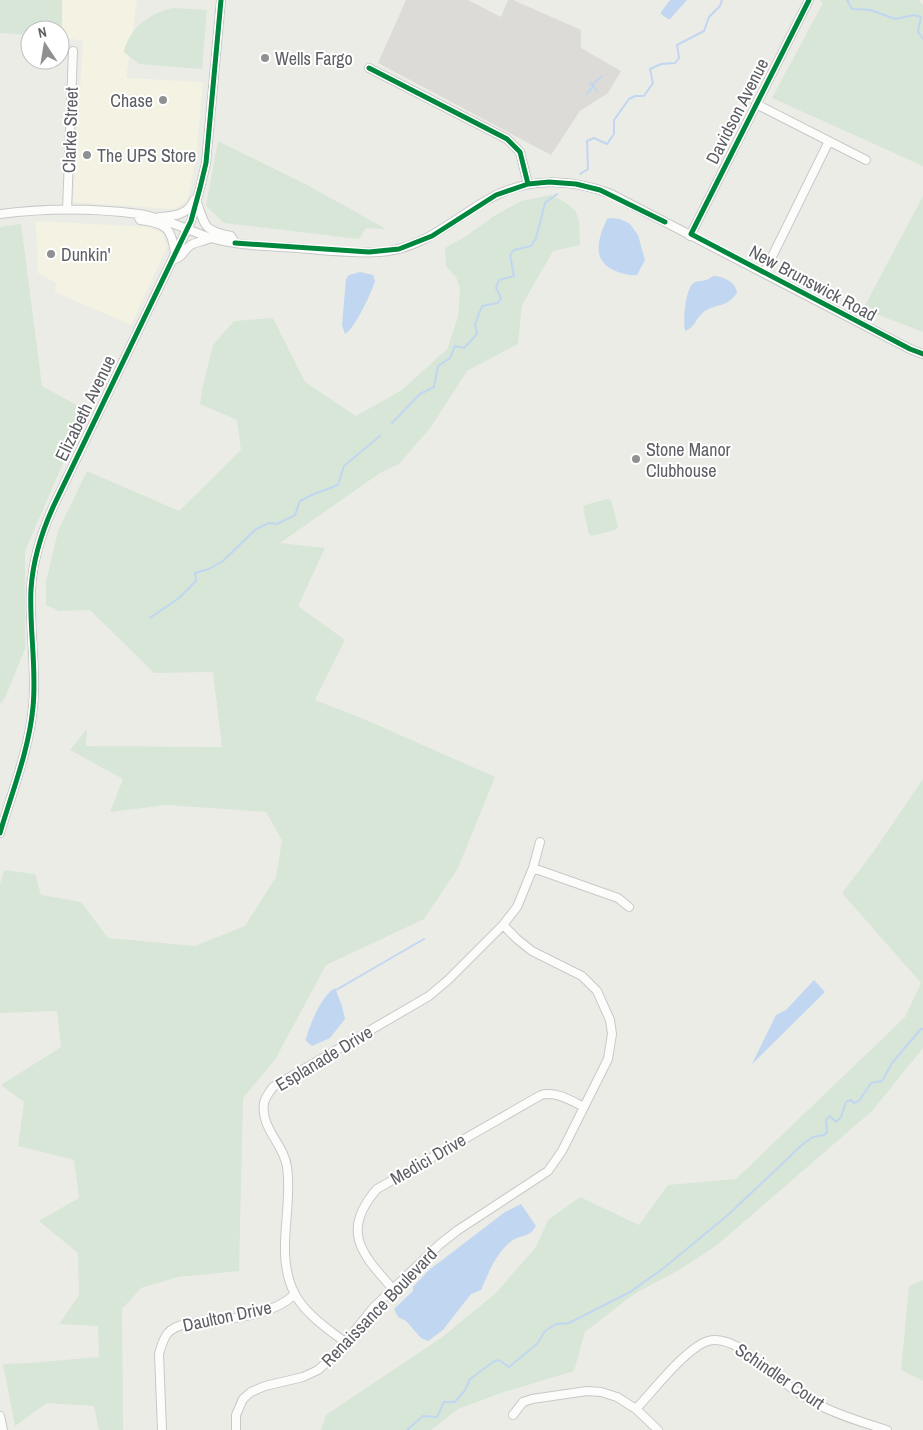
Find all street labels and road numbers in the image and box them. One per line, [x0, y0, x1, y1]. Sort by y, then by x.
street label: Davidson Avenue [700, 54, 774, 168]
street label: Clarke Street [56, 87, 84, 173]
street label: New Brunswick Road [745, 239, 881, 327]
street label: Elizabeth Avenue [49, 351, 121, 465]
street label: Esplanade Drive [271, 1019, 377, 1097]
street label: Medici Drive [386, 1127, 470, 1191]
street label: Renaissance Boulevard [316, 1242, 442, 1372]
street label: Daulton Drive [180, 1294, 274, 1338]
street label: Schindler Court [731, 1337, 829, 1415]

